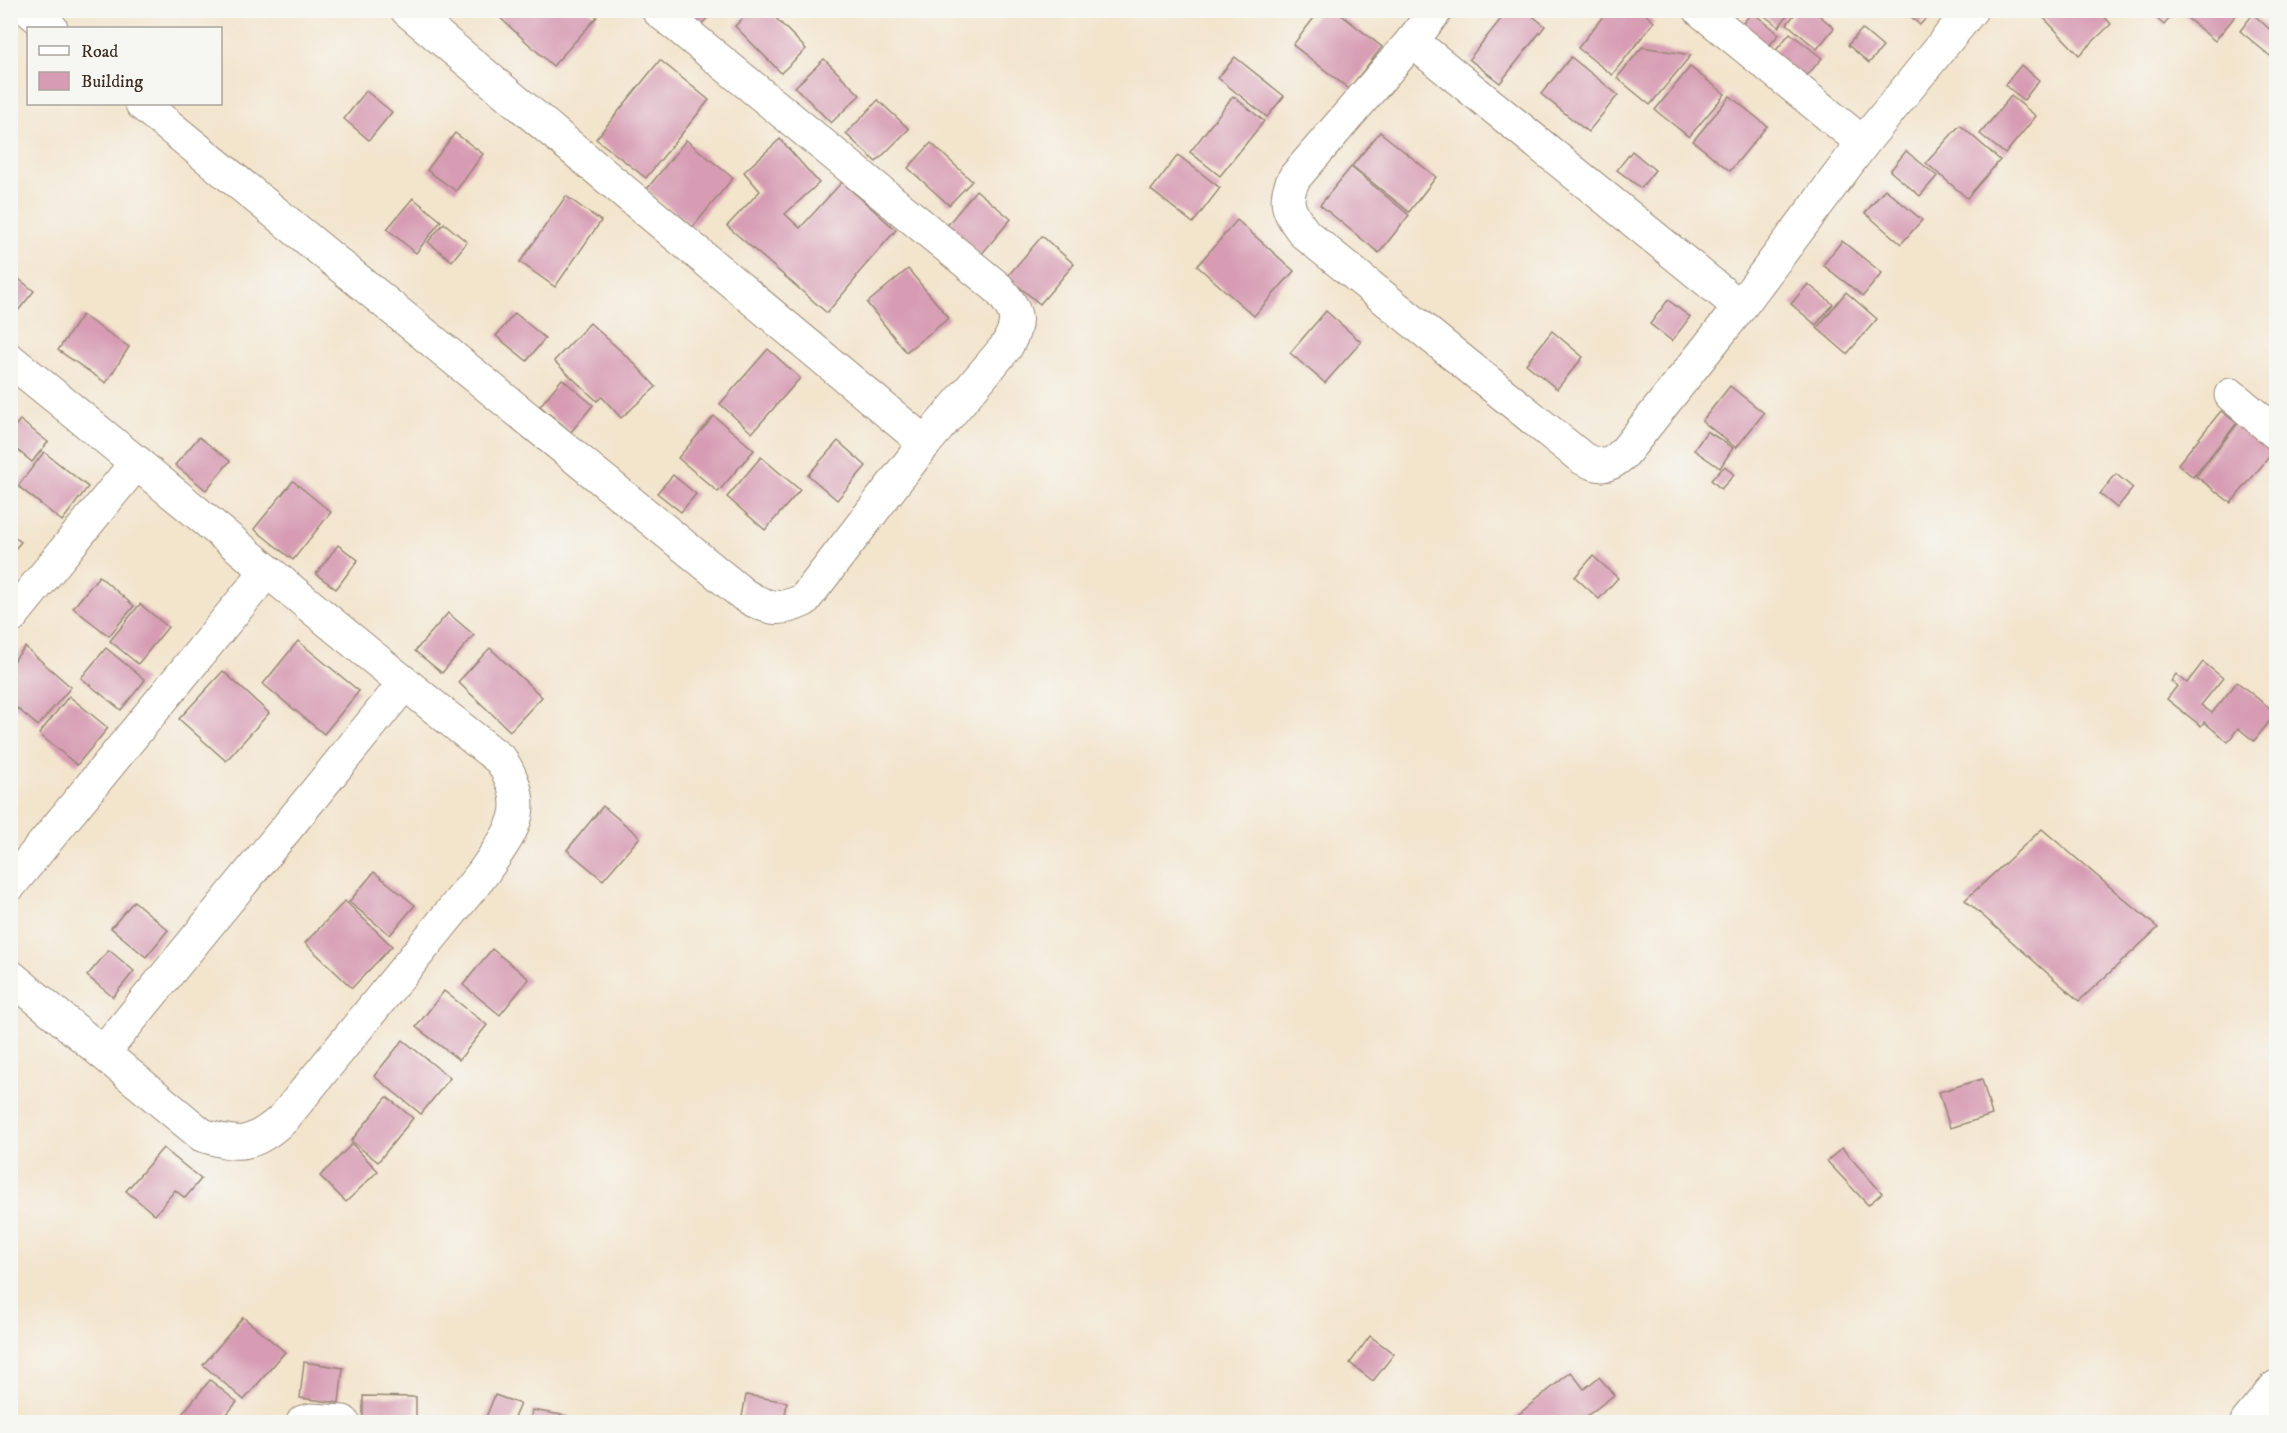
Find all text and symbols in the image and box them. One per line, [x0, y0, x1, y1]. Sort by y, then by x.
legend [27, 27, 222, 105]
text: Road [81, 41, 118, 63]
text: Building [81, 71, 143, 93]

